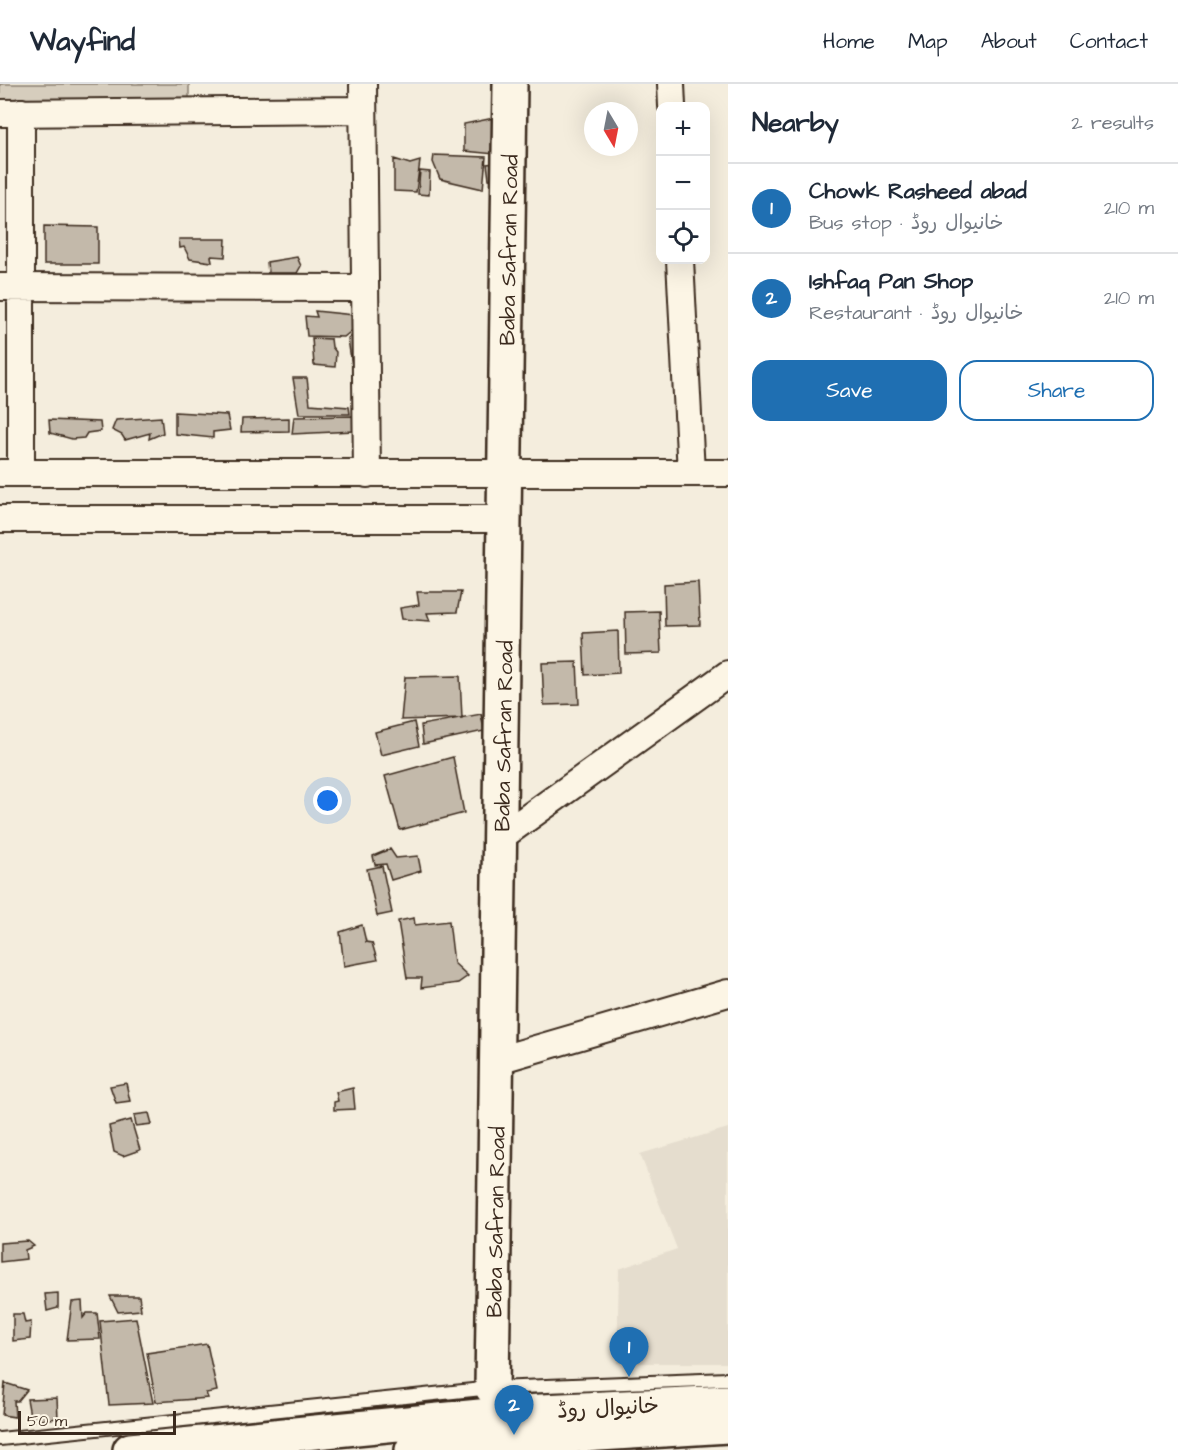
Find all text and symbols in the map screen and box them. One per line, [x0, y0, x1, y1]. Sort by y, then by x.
text: Wayfind [30, 22, 135, 61]
text: Home [823, 27, 875, 56]
text: Map [908, 27, 948, 56]
text: About [981, 27, 1037, 56]
text: Contact [1070, 27, 1148, 56]
north arrow [584, 102, 638, 156]
map controls [656, 102, 710, 264]
button: + [656, 102, 710, 156]
text: Nearby [752, 105, 839, 141]
text: 2 results [1071, 109, 1154, 137]
street label: Baba Safran Road [492, 154, 527, 346]
button: − [656, 156, 710, 210]
text: Chowk Rasheed abad [809, 176, 1027, 207]
text: 1 [770, 194, 773, 222]
text: 210 m [1104, 194, 1154, 222]
text: Bus stop · خانیوال روڈ [809, 209, 1003, 237]
button: locate [656, 210, 710, 264]
text: Ishfaq Pan Shop [809, 266, 973, 297]
text: 2 [766, 284, 777, 312]
text: 210 m [1104, 284, 1154, 312]
text: Restaurant · خانیوال روڈ [809, 299, 1023, 327]
button: Save [752, 360, 947, 421]
button: Share [959, 360, 1154, 421]
street label: Baba Safran Road [487, 640, 522, 832]
your location [313, 786, 342, 815]
street label: Baba Safran Road [479, 1126, 514, 1318]
pin: 1 [610, 1328, 648, 1377]
pin: 2 [494, 1386, 534, 1435]
street label: خانیوال روڈ [556, 1390, 660, 1427]
scale bar [18, 1408, 176, 1436]
text: 50 m [27, 1410, 67, 1432]

